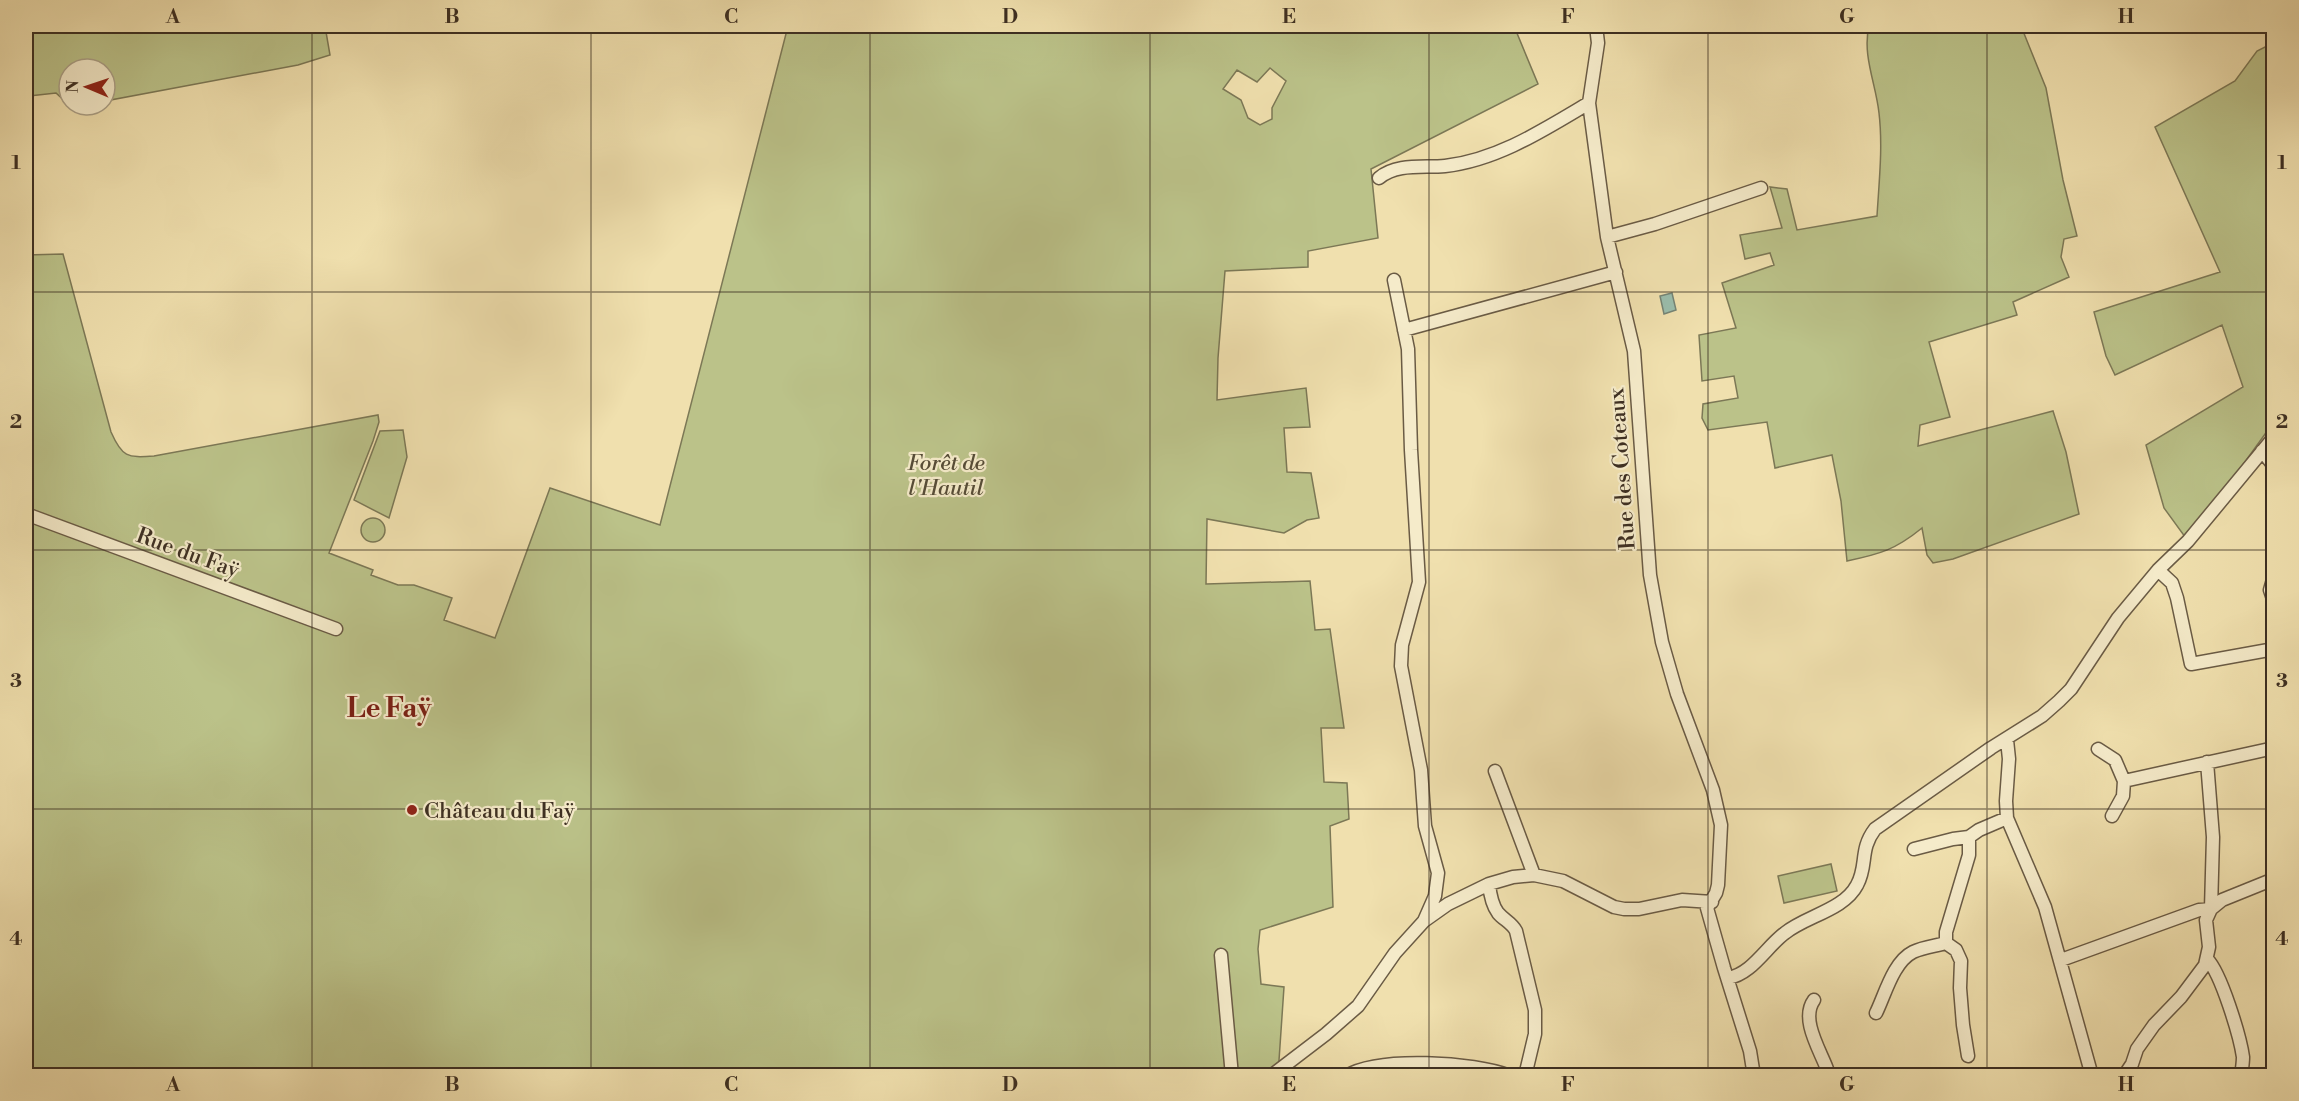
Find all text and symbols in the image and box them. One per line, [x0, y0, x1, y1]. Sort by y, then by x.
text: A [165, 5, 181, 30]
text: B [444, 5, 460, 30]
text: C [724, 5, 738, 30]
text: D [1002, 5, 1018, 30]
text: E [1282, 5, 1296, 30]
text: F [1561, 5, 1575, 30]
text: G [1839, 5, 1855, 30]
text: H [2118, 5, 2135, 30]
north arrow [57, 57, 117, 117]
text: N [63, 79, 83, 93]
text: 1 [11, 151, 21, 176]
text: 1 [2277, 151, 2287, 176]
street label: Rue des Coteaux [1603, 386, 1642, 551]
text: 2 [10, 410, 22, 435]
text: 2 [2276, 410, 2288, 435]
park label: Forêt de l'Hautil [907, 450, 985, 502]
street label: Rue du Faÿ [132, 522, 243, 585]
text: 3 [10, 669, 22, 694]
text: 3 [2276, 669, 2288, 694]
district label: Le Faÿ [346, 691, 432, 726]
place label: Château du Faÿ [424, 798, 575, 825]
marker: Château du Faÿ [405, 803, 419, 817]
text: 4 [9, 927, 23, 952]
text: 4 [2275, 927, 2289, 952]
text: A [165, 1073, 181, 1098]
text: B [444, 1073, 460, 1098]
text: C [724, 1073, 738, 1098]
text: D [1002, 1073, 1018, 1098]
text: E [1282, 1073, 1296, 1098]
text: F [1561, 1073, 1575, 1098]
text: G [1839, 1073, 1855, 1098]
text: H [2118, 1073, 2135, 1098]

